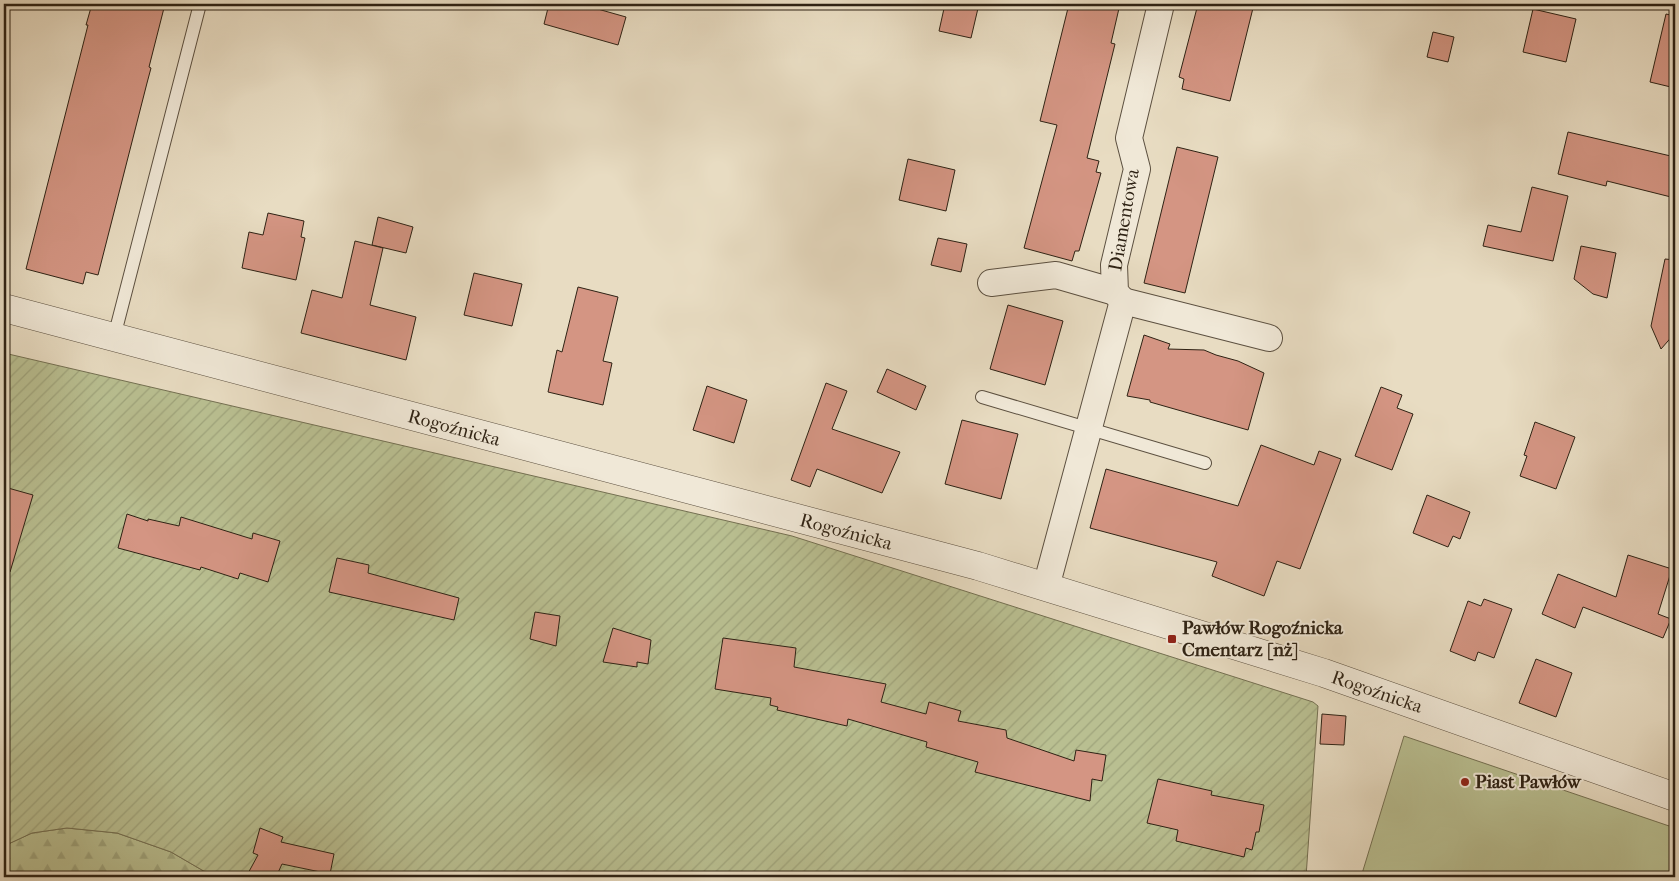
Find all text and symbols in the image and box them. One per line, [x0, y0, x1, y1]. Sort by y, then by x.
street label: Diamentowa [1104, 167, 1144, 273]
street label: Rogoźnicka [405, 405, 503, 451]
street label: Rogoźnicka [797, 509, 895, 555]
place label: Pawłów Rogoźnicka Cmentarz [nż] [1182, 617, 1344, 661]
marker: Pawłów Rogoźnicka Cmentarz [nż] [1166, 633, 1178, 645]
street label: Rogoźnicka [1329, 666, 1426, 718]
place label: Piast Pawłów [1475, 771, 1582, 793]
marker: Piast Pawłów [1459, 776, 1471, 788]

